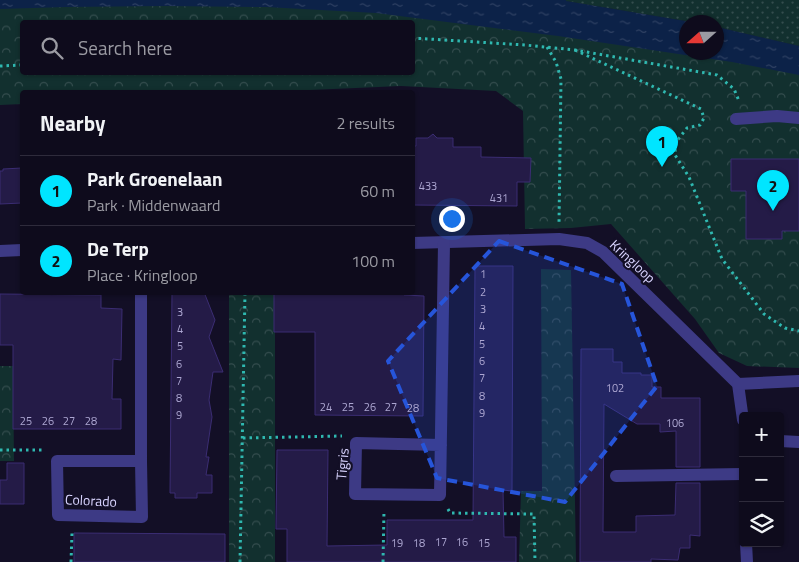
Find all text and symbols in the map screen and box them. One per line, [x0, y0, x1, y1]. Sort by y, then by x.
north arrow [679, 15, 724, 60]
search box [20, 20, 415, 75]
text: Search here [78, 33, 172, 62]
icon: search [38, 34, 66, 62]
text: Nearby [40, 107, 105, 139]
text: 2 results [336, 111, 395, 135]
pin: 1 [646, 126, 678, 167]
text: Park Groenelaan [87, 164, 223, 193]
pin: 2 [757, 170, 789, 211]
house number: 433 [419, 178, 437, 194]
text: 1 [52, 179, 60, 203]
text: 60 m [360, 179, 395, 203]
house number: 431 [490, 190, 508, 206]
text: Park · Middenwaard [87, 193, 221, 217]
your location [439, 206, 465, 232]
text: De Terp [87, 234, 149, 263]
street label: Kringloop [605, 234, 661, 288]
text: 2 [52, 249, 60, 273]
text: 100 m [351, 249, 395, 273]
text: Place · Kringloop [87, 263, 198, 287]
house number: 1 [480, 266, 486, 282]
house number: 2 [480, 284, 486, 300]
house number: 3 [480, 301, 486, 317]
house number: 3 [177, 304, 183, 320]
house number: 4 [479, 318, 485, 334]
house number: 4 [177, 321, 183, 337]
house number: 5 [479, 336, 485, 352]
house number: 5 [177, 338, 183, 354]
house number: 6 [479, 353, 485, 369]
house number: 6 [176, 356, 182, 372]
house number: 7 [479, 370, 485, 386]
house number: 7 [176, 373, 182, 389]
house number: 102 [606, 380, 624, 396]
house number: 8 [479, 388, 485, 404]
house number: 8 [176, 390, 182, 406]
house number: 24 [320, 399, 332, 415]
house number: 25 [342, 399, 354, 415]
house number: 26 [364, 399, 376, 415]
house number: 27 [385, 399, 397, 415]
house number: 28 [407, 400, 419, 416]
house number: 9 [479, 405, 485, 421]
house number: 9 [176, 407, 182, 423]
map controls [739, 412, 784, 547]
button: + [739, 412, 784, 457]
house number: 25 [20, 413, 32, 429]
house number: 26 [42, 413, 54, 429]
house number: 27 [63, 413, 75, 429]
house number: 28 [85, 413, 97, 429]
house number: 106 [666, 415, 684, 431]
street label: Tigris [330, 447, 354, 481]
button: − [739, 457, 784, 502]
street label: Colorado [64, 488, 118, 512]
button: layers [739, 502, 784, 547]
house number: 17 [435, 534, 447, 550]
house number: 16 [456, 534, 468, 550]
house number: 19 [391, 535, 403, 551]
house number: 18 [413, 535, 425, 551]
house number: 15 [478, 535, 490, 551]

